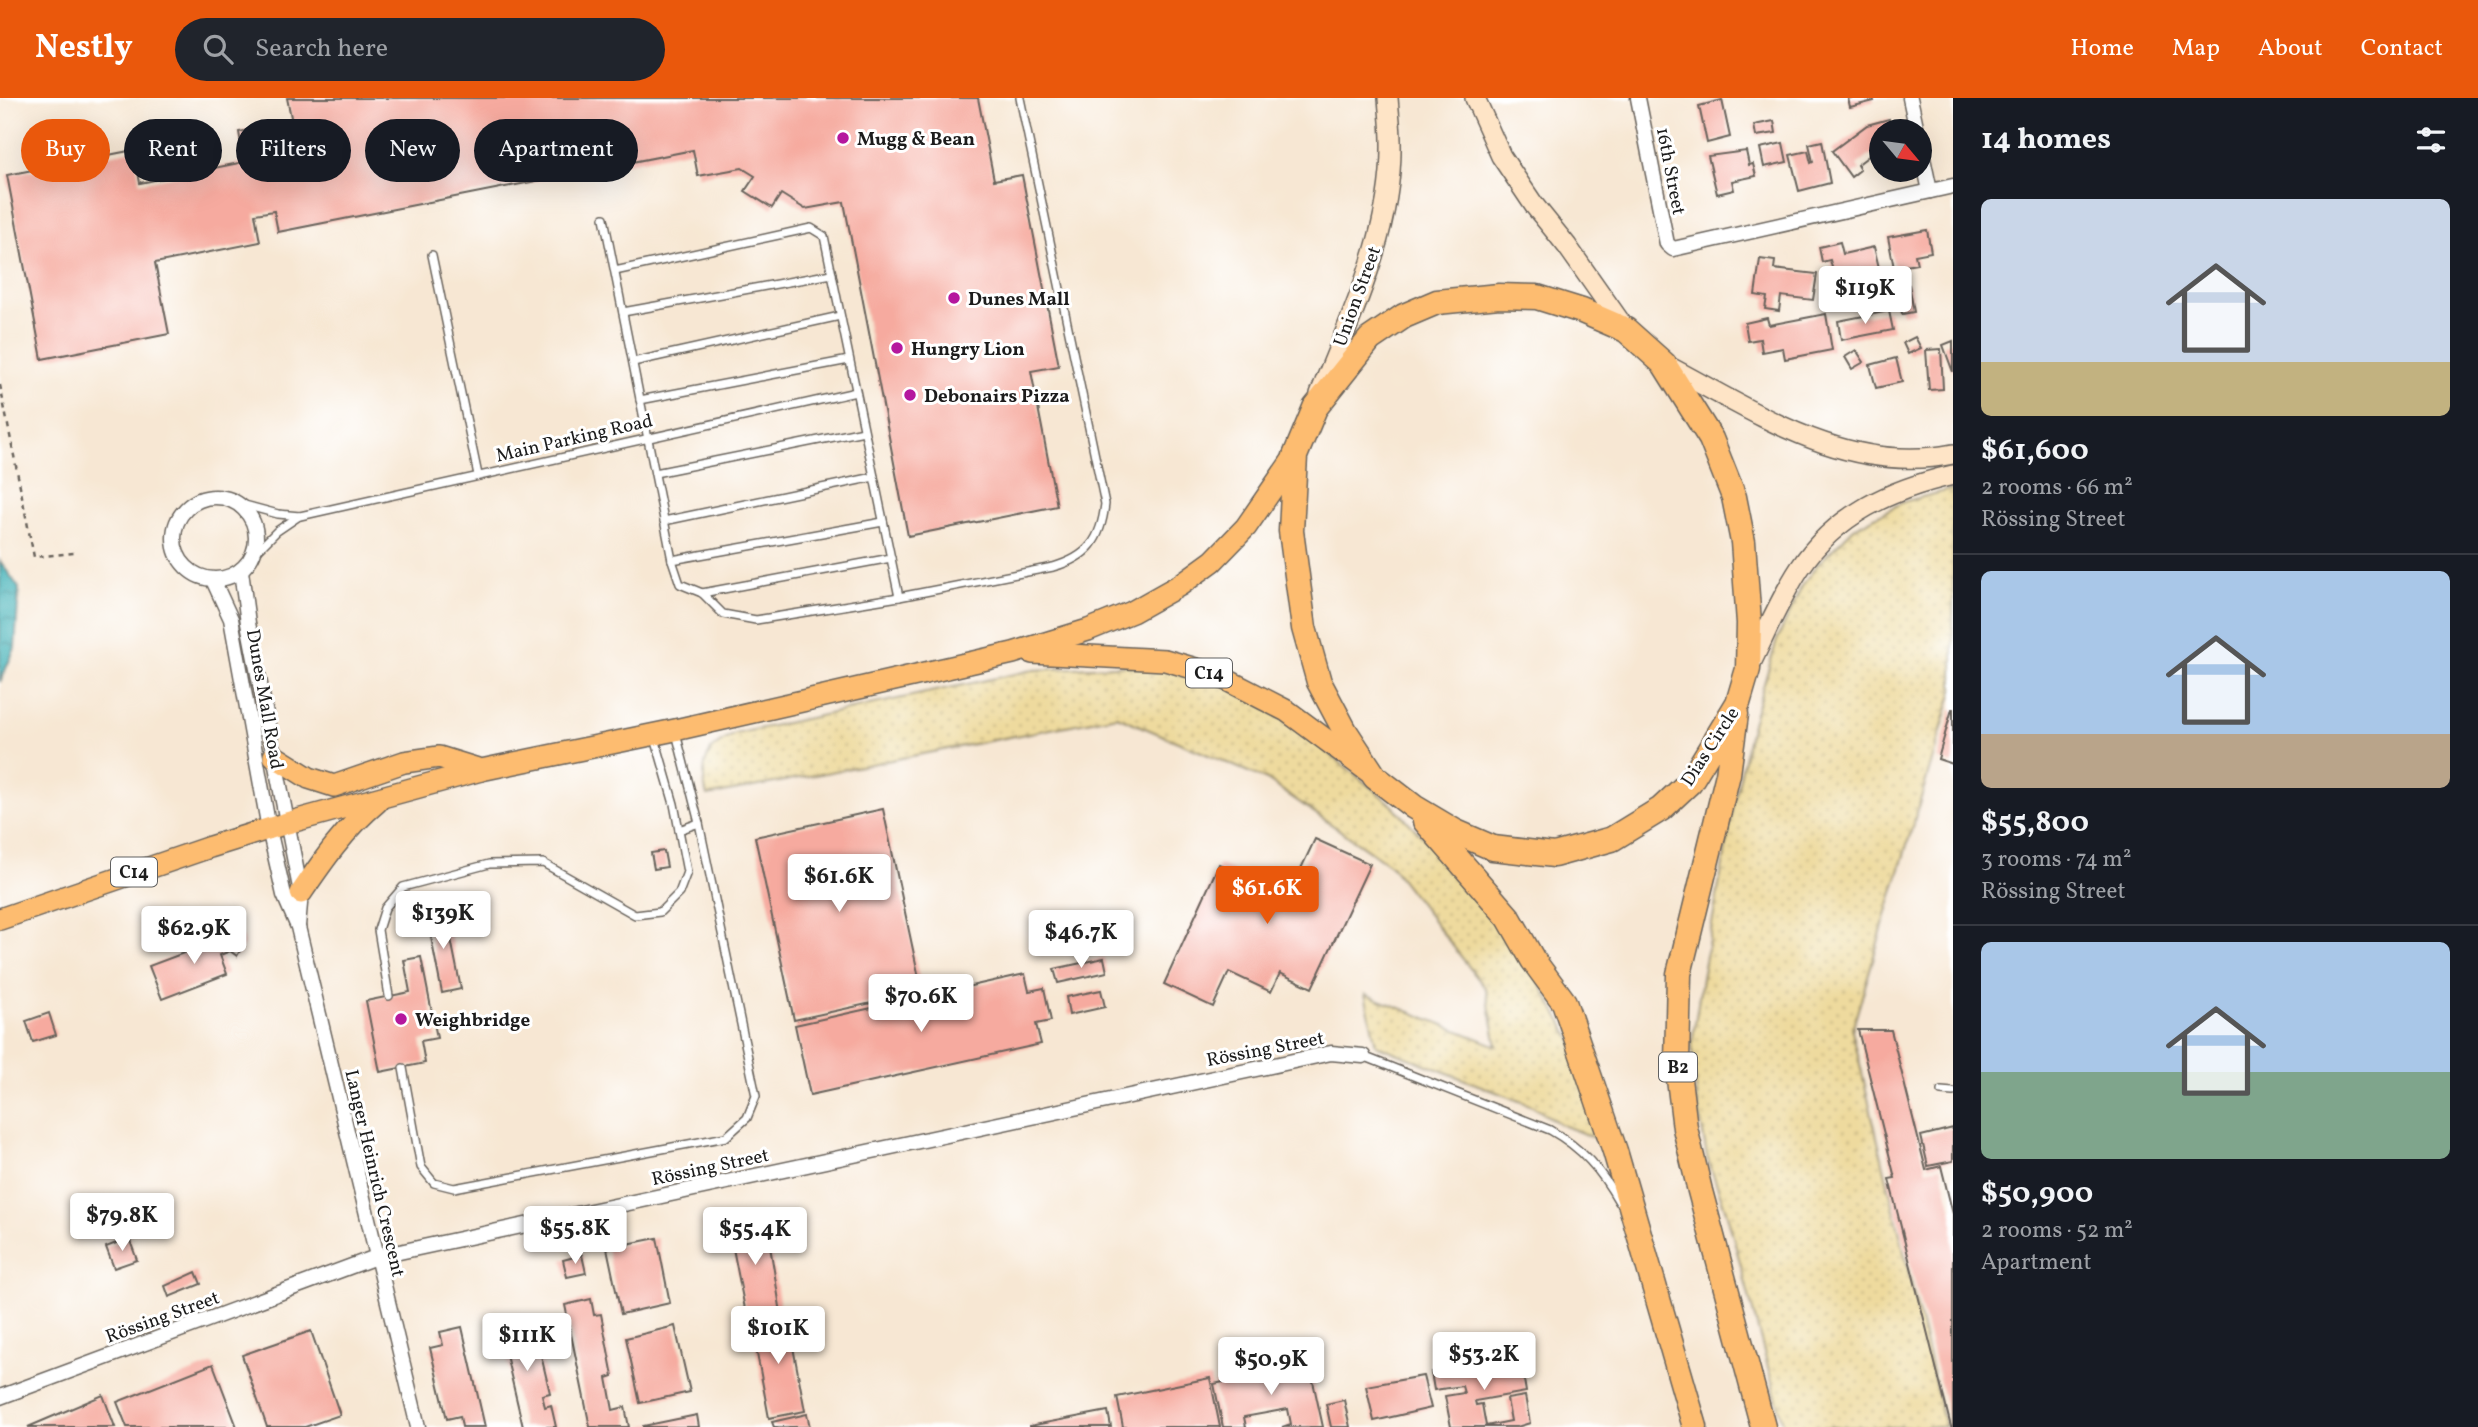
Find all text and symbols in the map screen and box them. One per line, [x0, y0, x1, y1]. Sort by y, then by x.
search box [175, 18, 665, 81]
text: Nestly [35, 26, 133, 72]
icon: search [199, 30, 237, 68]
text: Search here [255, 31, 388, 67]
text: Home [2070, 32, 2134, 66]
text: Map [2172, 32, 2220, 66]
text: About [2258, 32, 2323, 66]
text: Contact [2361, 32, 2443, 66]
chip: Buy [21, 119, 110, 182]
chip: Rent [124, 119, 222, 182]
chip: Filters [236, 119, 351, 182]
chip: New [365, 119, 460, 182]
chip: Apartment [474, 119, 638, 182]
north arrow [1869, 119, 1932, 182]
map controls [1869, 119, 1932, 182]
text: 14 homes [1981, 119, 2111, 161]
icon: filters [2412, 121, 2450, 159]
street label: 16th Street [1649, 125, 1691, 218]
place label: Mugg & Bean [857, 127, 975, 153]
marker: Mugg & Bean [835, 130, 851, 146]
street label: Union Street [1328, 243, 1388, 350]
icon: home [2153, 245, 2279, 371]
pin: $119K [1816, 266, 1914, 326]
text: $119K [1835, 273, 1895, 305]
place label: Dunes Mall [968, 287, 1070, 313]
marker: Dunes Mall [946, 290, 962, 306]
place label: Hungry Lion [911, 337, 1025, 363]
marker: Hungry Lion [889, 340, 905, 356]
place label: Debonairs Pizza [924, 384, 1070, 410]
marker: Debonairs Pizza [902, 387, 918, 403]
street label: Main Parking Road [493, 408, 655, 470]
text: $61,600 [1981, 430, 2089, 472]
text: 2 rooms · 66 m² [1981, 472, 2133, 504]
text: Rössing Street [1981, 504, 2126, 536]
icon: home [2153, 617, 2279, 743]
street label: Dunes Mall Road [239, 627, 289, 772]
road number: C14 [1186, 658, 1232, 688]
street label: Dias Circle [1675, 702, 1746, 792]
text: $55,800 [1981, 802, 2089, 844]
text: 3 rooms · 74 m² [1981, 844, 2131, 876]
pin: $61.6K [782, 854, 896, 914]
road number: C14 [111, 858, 157, 886]
text: $61.6K [804, 861, 874, 893]
pin: $61.6K [1210, 866, 1324, 926]
text: $61.6K [1232, 873, 1302, 905]
text: Rössing Street [1981, 876, 2126, 908]
pin: $139K [394, 892, 492, 951]
text: $139K [412, 898, 474, 930]
pin: $62.9K [137, 906, 251, 966]
pin: $46.7K [1024, 910, 1138, 970]
text: $62.9K [157, 913, 231, 945]
text: $46.7K [1045, 917, 1117, 949]
pin: $70.6K [864, 974, 978, 1034]
text: $70.6K [884, 981, 958, 1013]
icon: home [2153, 988, 2279, 1114]
place label: Weighbridge [415, 1008, 530, 1034]
marker: Weighbridge [393, 1011, 409, 1027]
street label: Rössing Street [1204, 1026, 1327, 1074]
road number: B2 [1659, 1052, 1697, 1082]
street label: Langer Heinrich Crescent [338, 1067, 411, 1280]
street label: Rössing Street [649, 1143, 772, 1193]
text: $50,900 [1981, 1173, 2093, 1215]
pin: $79.8K [65, 1194, 179, 1253]
text: $79.8K [86, 1200, 158, 1232]
pin: $55.8K [518, 1206, 632, 1266]
pin: $55.4K [698, 1208, 812, 1267]
text: $55.8K [540, 1213, 610, 1245]
text: $55.4K [719, 1214, 791, 1246]
text: 2 rooms · 52 m² [1981, 1215, 2133, 1247]
text: Apartment [1981, 1247, 2092, 1279]
street label: Rössing Street [102, 1285, 224, 1351]
pin: $101K [729, 1306, 827, 1366]
text: $101K [747, 1313, 809, 1345]
pin: $111K [478, 1314, 576, 1373]
text: $111K [498, 1320, 556, 1352]
pin: $53.2K [1427, 1332, 1541, 1392]
pin: $50.9K [1214, 1338, 1328, 1397]
text: $53.2K [1449, 1339, 1519, 1371]
text: $50.9K [1234, 1344, 1308, 1376]

